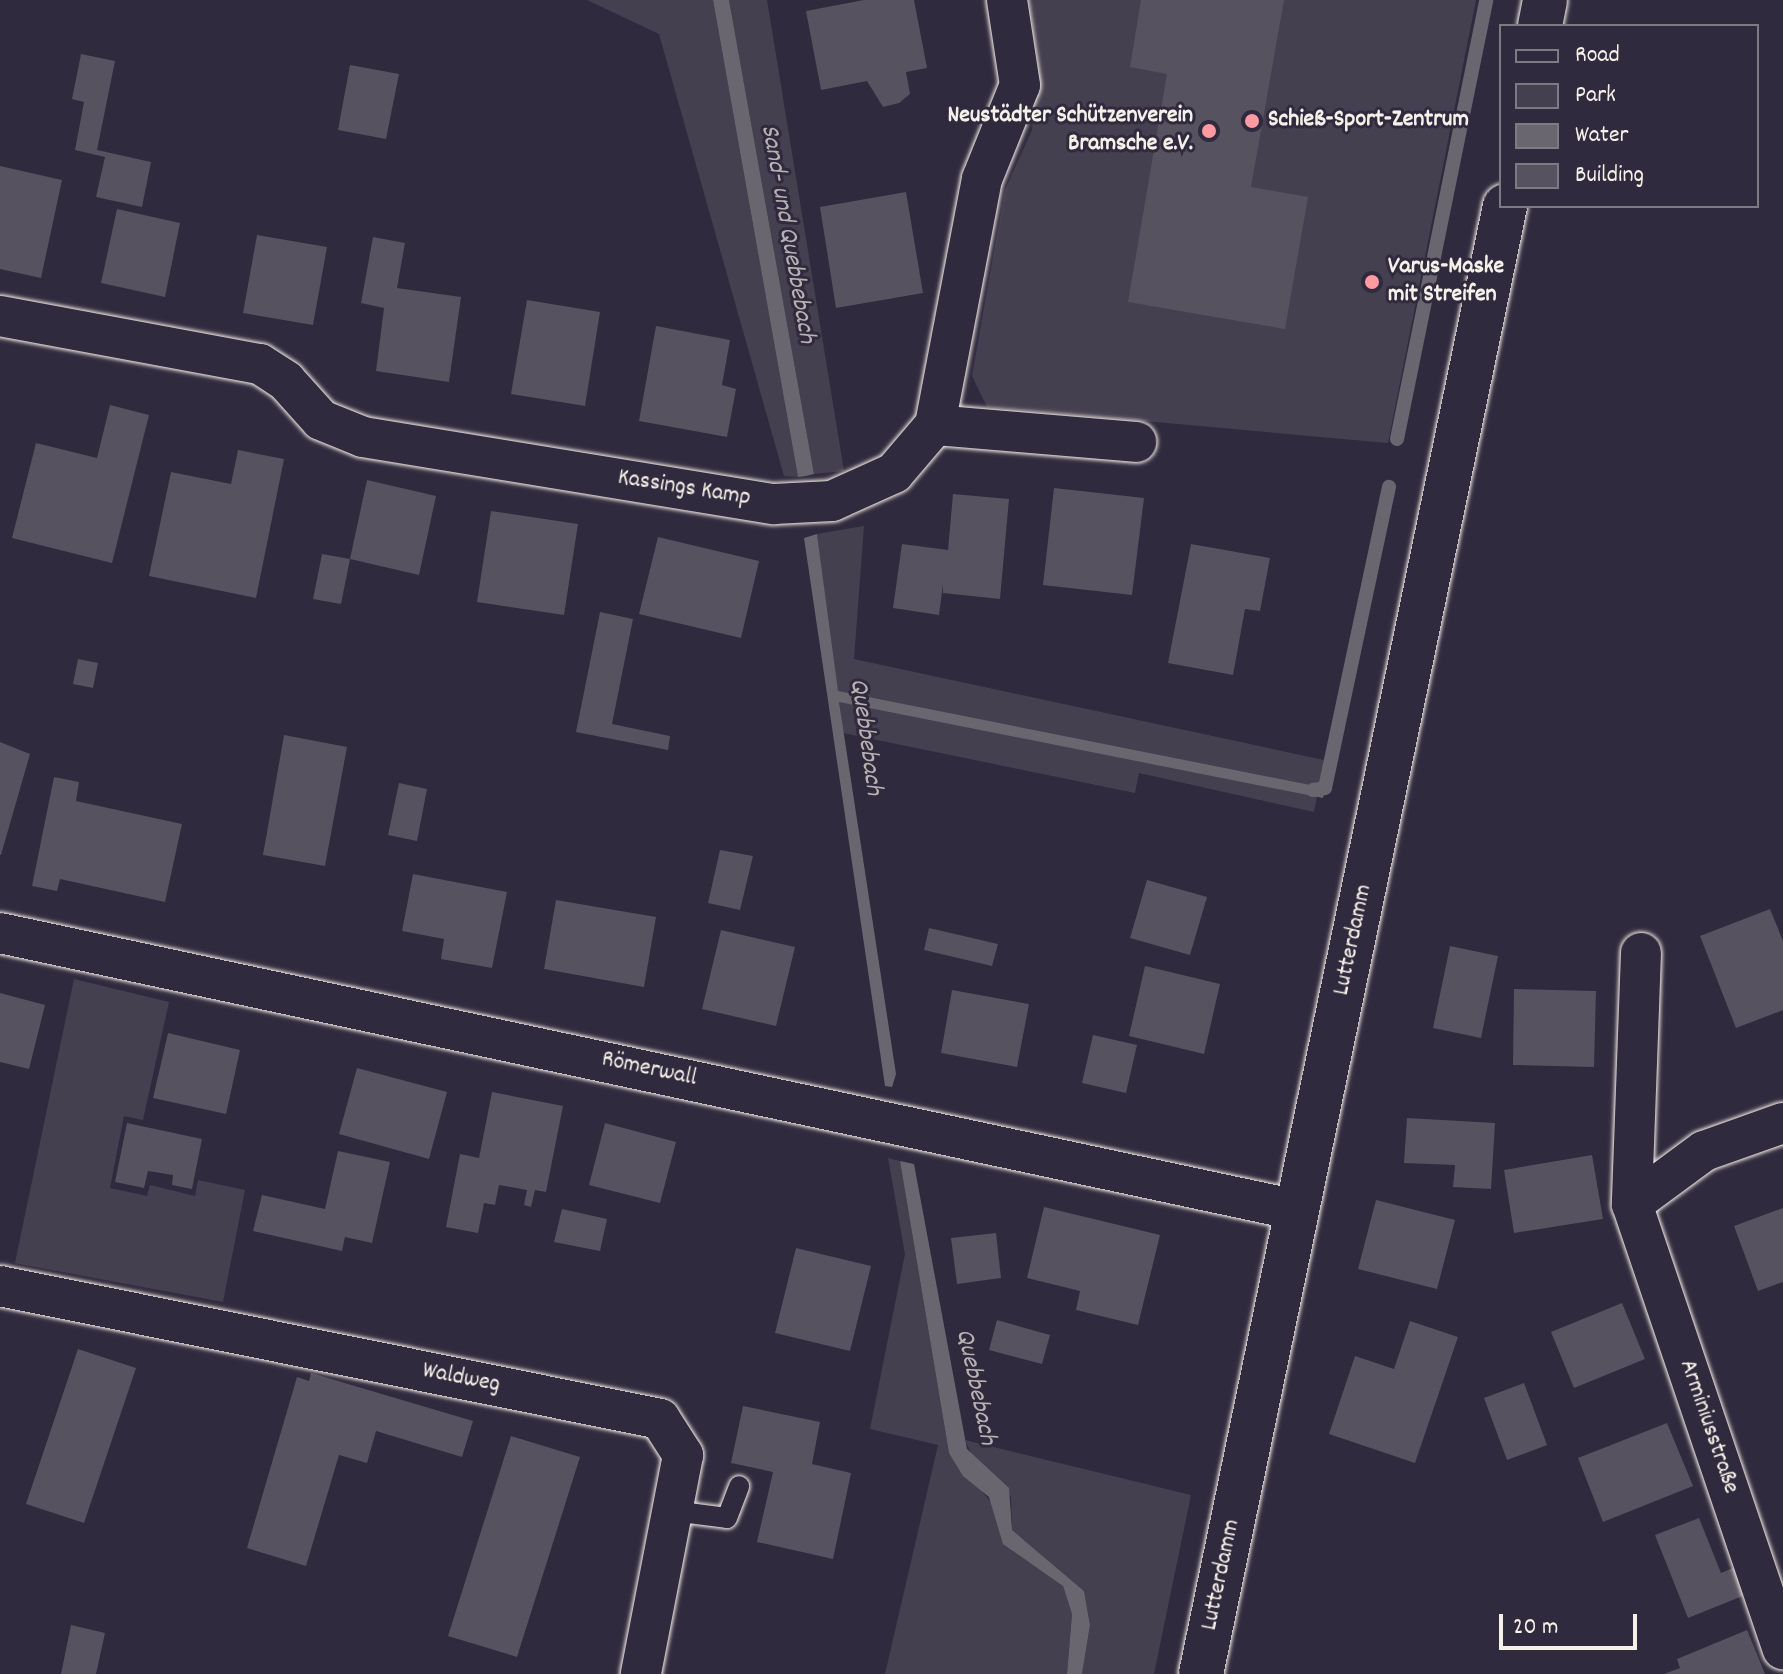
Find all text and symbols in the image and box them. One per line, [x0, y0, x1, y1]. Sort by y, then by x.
legend [1499, 24, 1759, 208]
text: Road [1575, 39, 1620, 73]
text: Park [1575, 79, 1616, 113]
place label: Neustädter Schützenverein Bramsche e.V. [948, 103, 1193, 159]
place label: Schieß-Sport-Zentrum [1268, 107, 1469, 135]
marker: Schieß-Sport-Zentrum [1243, 112, 1261, 130]
text: Water [1575, 119, 1628, 153]
water label: Sand- und Quebbebach [752, 122, 822, 346]
marker: Neustädter Schützenverein Bramsche e.V. [1200, 122, 1218, 140]
text: Building [1575, 159, 1644, 193]
place label: Varus-Maske mit Streifen [1388, 254, 1504, 310]
marker: Varus-Maske mit Streifen [1363, 273, 1381, 291]
street label: Kassings Kamp [616, 464, 752, 514]
water label: Quebbebach [841, 677, 889, 797]
street label: Lutterdamm [1328, 882, 1380, 998]
street label: Römerwall [599, 1046, 699, 1094]
water label: Quebbebach [948, 1326, 1002, 1448]
street label: Arminiusstraße [1672, 1356, 1744, 1498]
street label: Waldweg [420, 1357, 502, 1401]
street label: Lutterdamm [1196, 1517, 1248, 1633]
scale bar [1503, 1598, 1641, 1648]
text: 20 m [1513, 1611, 1559, 1645]

